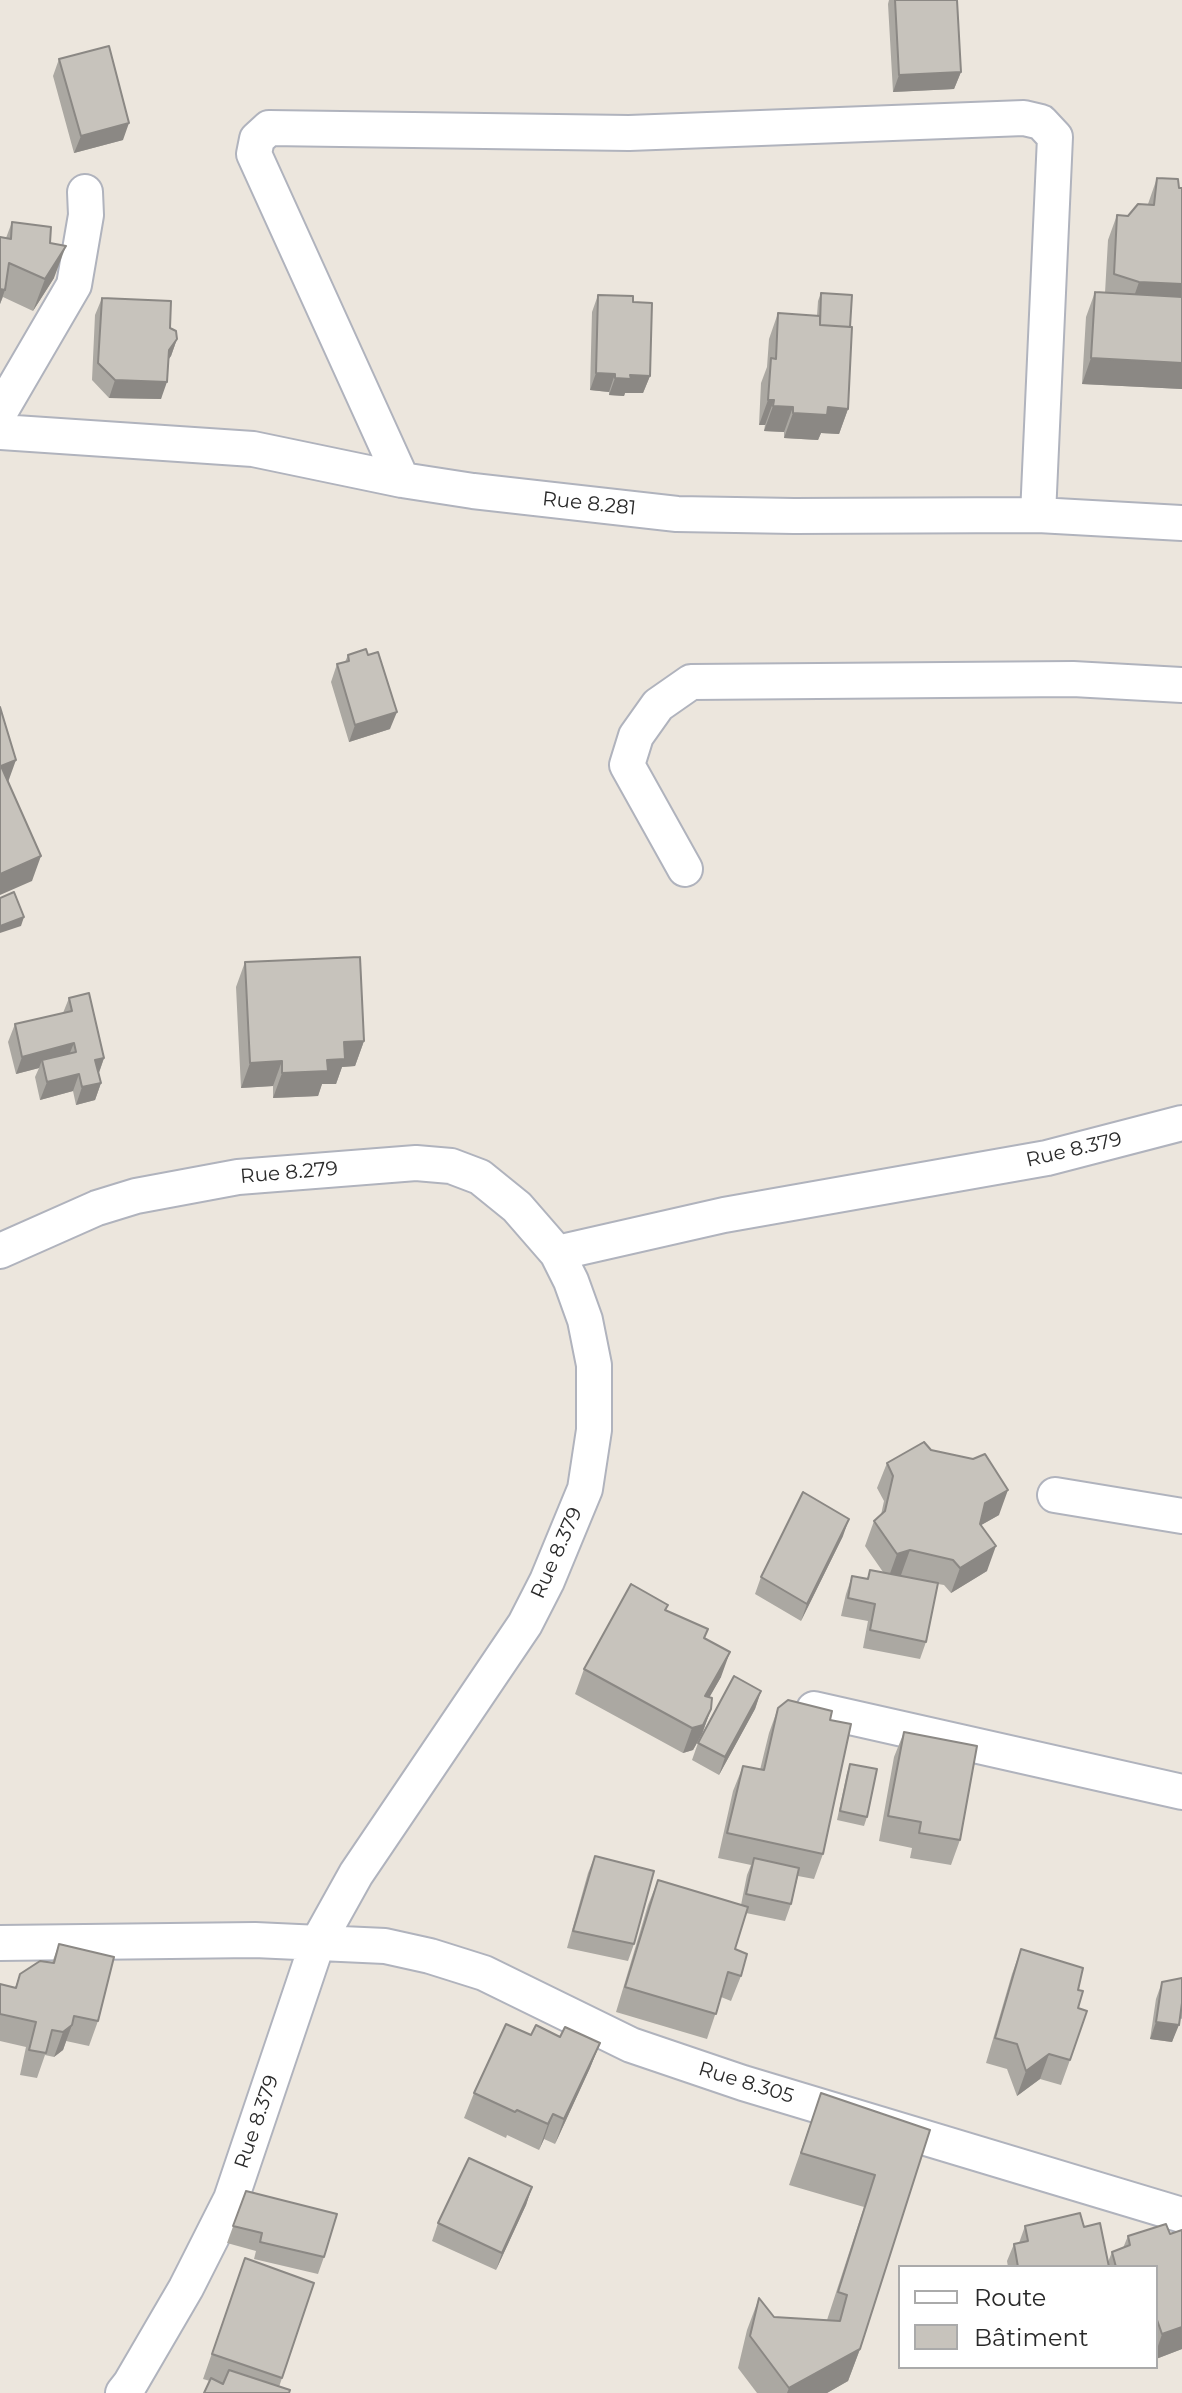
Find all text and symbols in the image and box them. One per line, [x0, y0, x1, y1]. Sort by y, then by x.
street label: Rue 8.281 [541, 487, 637, 521]
street label: Rue 8.379 [1024, 1127, 1124, 1173]
street label: Rue 8.279 [239, 1157, 339, 1189]
street label: Rue 8.379 [526, 1504, 588, 1602]
street label: Rue 8.305 [695, 2057, 797, 2109]
street label: Rue 8.379 [230, 2072, 284, 2172]
legend [898, 2265, 1158, 2369]
text: Route [974, 2283, 1046, 2312]
text: Bâtiment [974, 2323, 1088, 2352]

